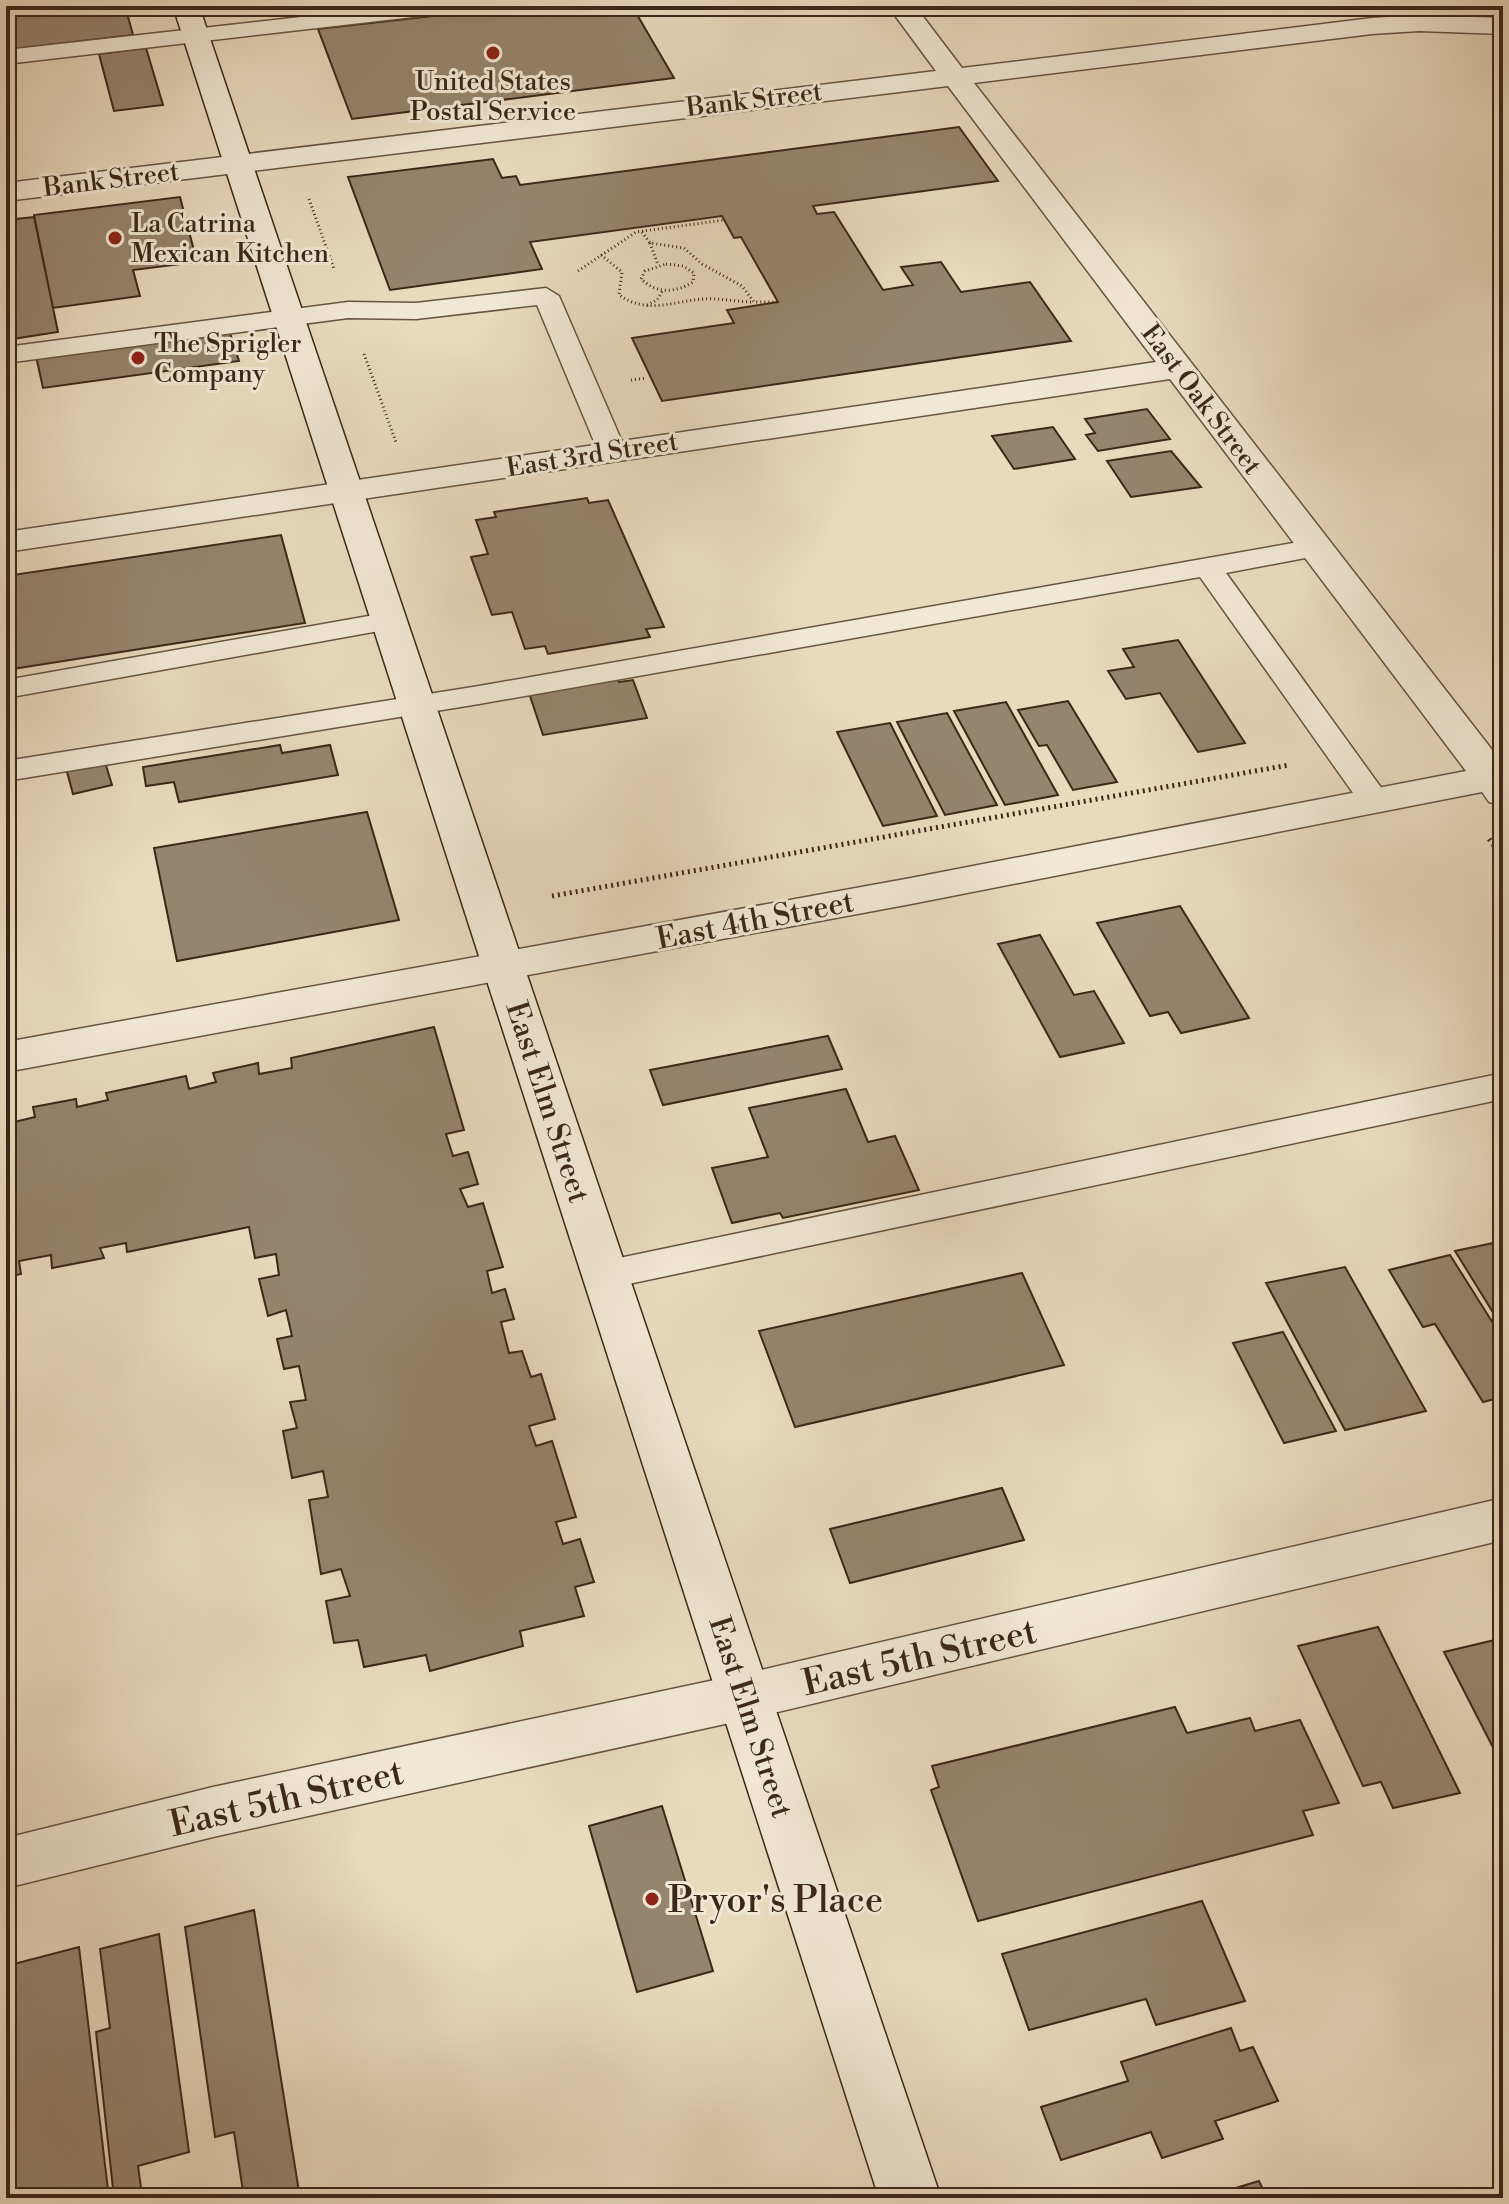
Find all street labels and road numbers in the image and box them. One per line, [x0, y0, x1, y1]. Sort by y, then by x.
street label: Bank Street [683, 76, 824, 124]
street label: Bank Street [40, 156, 181, 204]
street label: East Oak Street [1134, 318, 1268, 481]
street label: East 3rd Street [504, 426, 680, 484]
street label: East 4th Street [653, 883, 858, 959]
street label: East Elm Street [497, 997, 598, 1208]
street label: East 5th Street [798, 1610, 1041, 1707]
street label: East Elm Street [700, 1612, 801, 1823]
street label: East 5th Street [165, 1751, 408, 1848]

